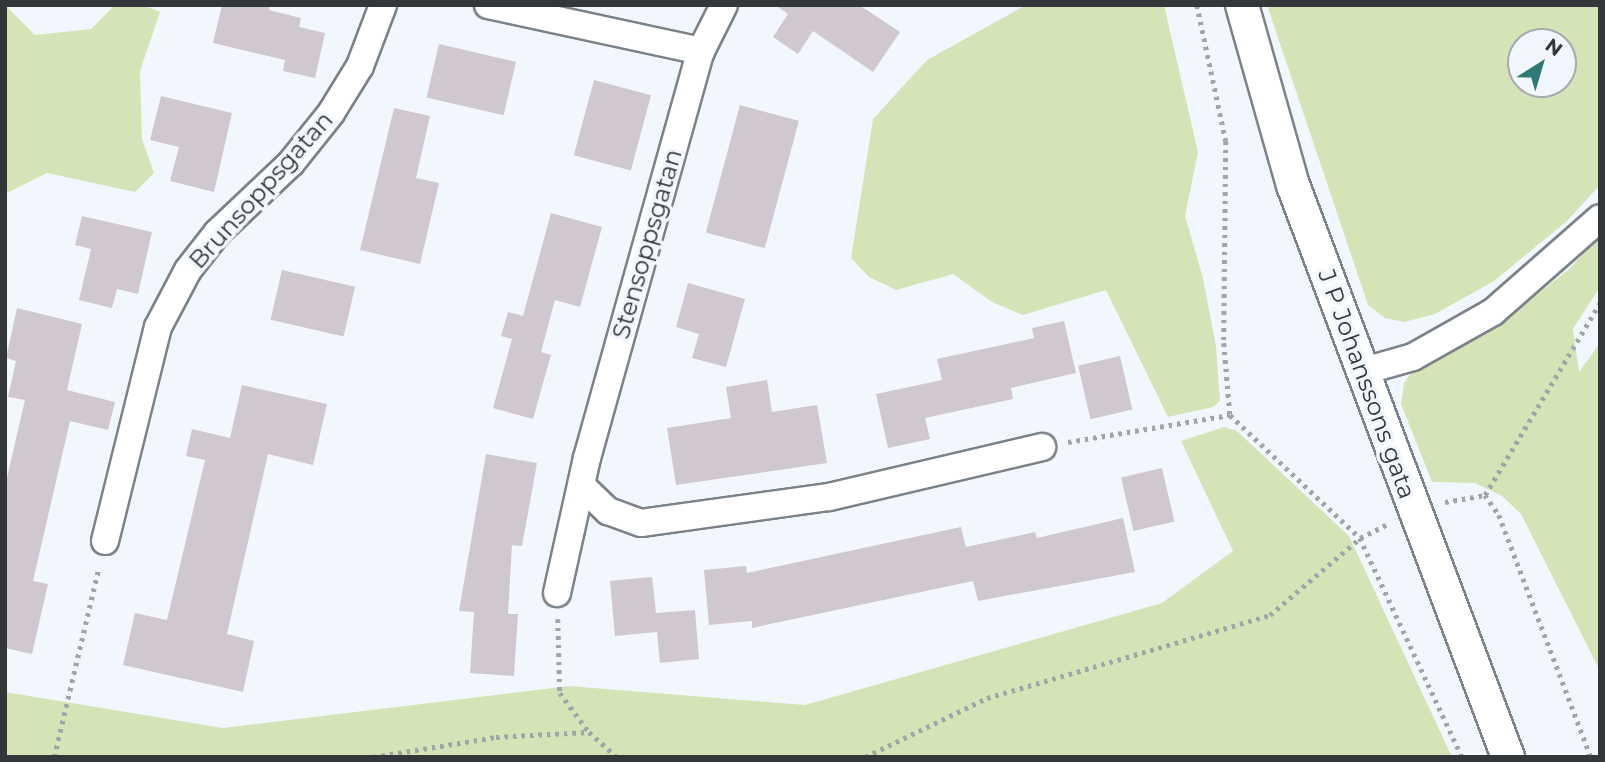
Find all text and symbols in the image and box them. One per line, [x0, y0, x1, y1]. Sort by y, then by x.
north arrow [1507, 28, 1577, 98]
text: N [1541, 34, 1567, 61]
street label: Brunsoppsgatan [183, 106, 339, 274]
street label: Stensoppsgatan [606, 146, 688, 342]
street label: J P Johanssons gata [1312, 265, 1422, 503]

